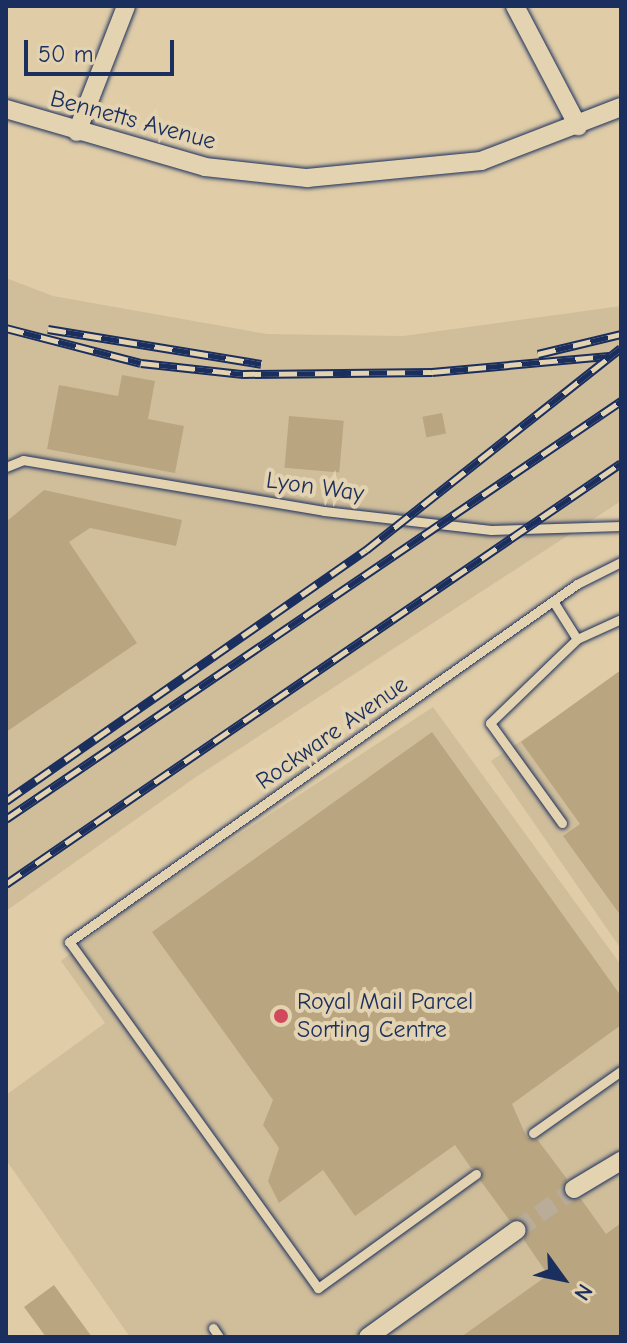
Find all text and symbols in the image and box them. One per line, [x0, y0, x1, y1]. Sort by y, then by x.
scale bar [28, 24, 178, 74]
text: 50 m [38, 40, 94, 68]
street label: Bennetts Avenue [47, 84, 219, 156]
street label: Lyon Way [264, 466, 366, 508]
street label: Rockware Avenue [251, 670, 413, 796]
place label: Royal Mail Parcel Sorting Centre [297, 988, 473, 1044]
marker: Royal Mail Parcel Sorting Centre [272, 1007, 290, 1025]
north arrow [523, 1239, 603, 1319]
text: N [568, 1279, 598, 1305]

